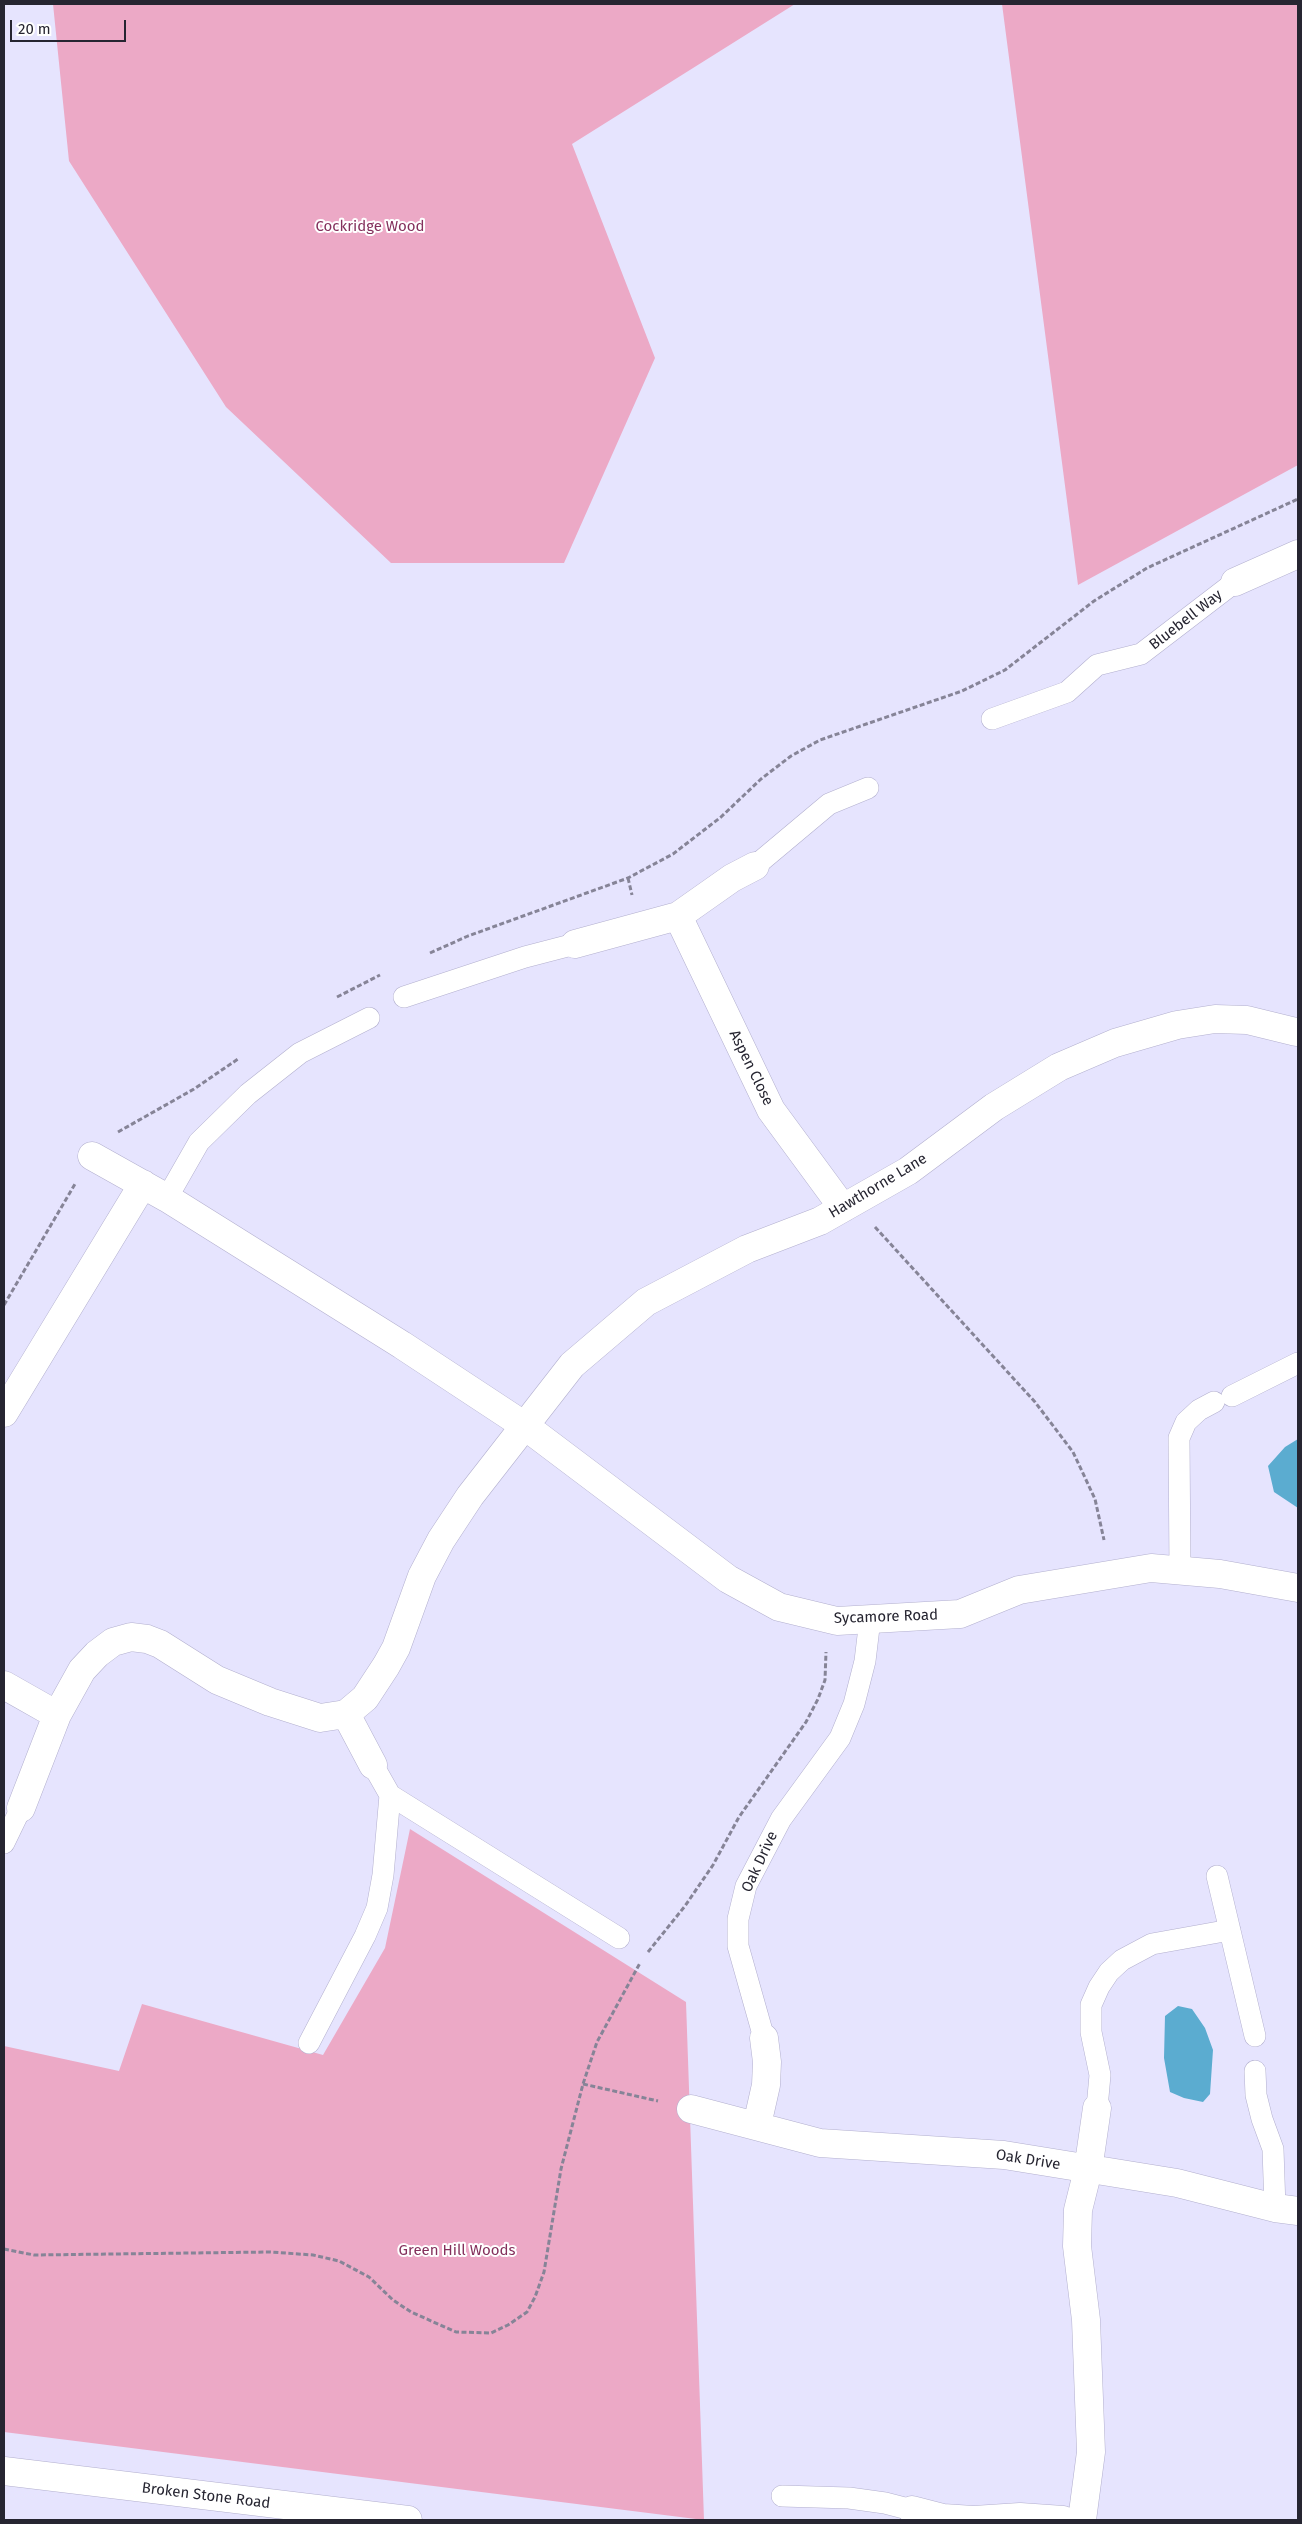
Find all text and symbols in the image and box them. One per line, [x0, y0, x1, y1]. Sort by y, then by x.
scale bar [12, 10, 129, 42]
text: 20 m [18, 20, 51, 38]
park label: Cockridge Wood [315, 218, 425, 236]
street label: Bluebell Way [1146, 586, 1226, 654]
street label: Aspen Close [725, 1027, 777, 1109]
street label: Hawthorne Lane [826, 1150, 930, 1222]
street label: Sycamore Road [834, 1606, 938, 1628]
street label: Oak Drive [738, 1829, 782, 1895]
street label: Oak Drive [994, 2146, 1062, 2174]
park label: Green Hill Woods [399, 2242, 515, 2260]
street label: Broken Stone Road [141, 2479, 271, 2513]

